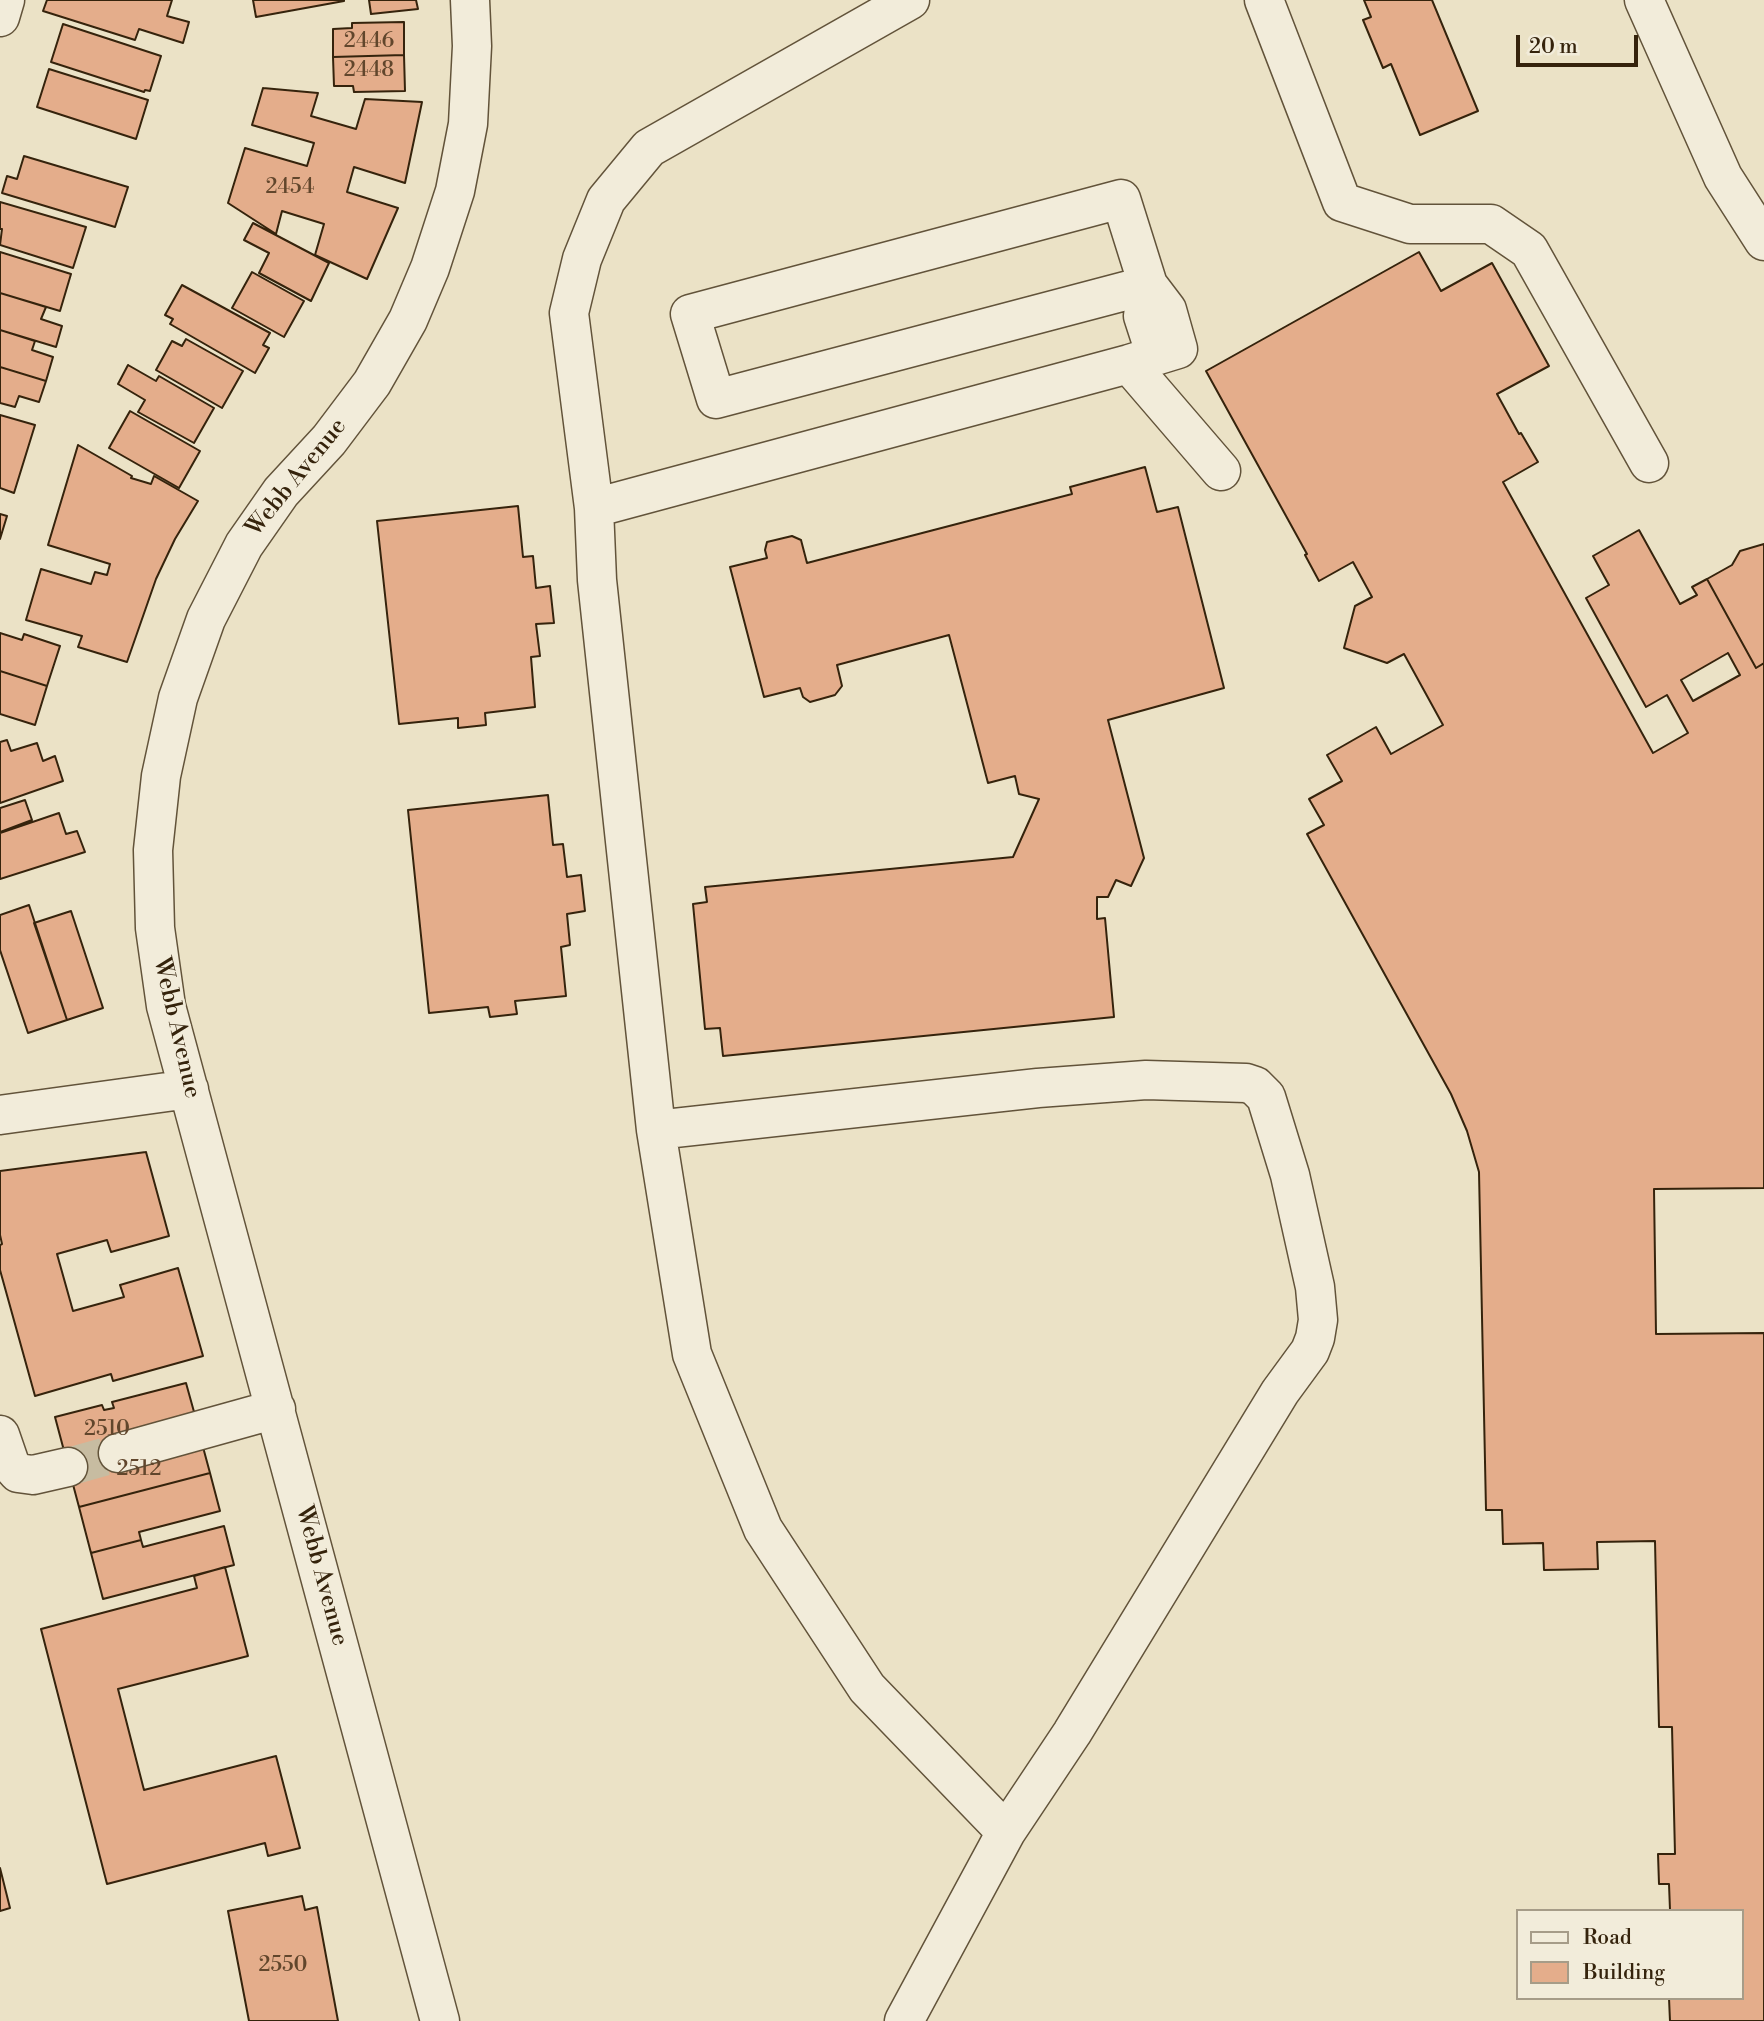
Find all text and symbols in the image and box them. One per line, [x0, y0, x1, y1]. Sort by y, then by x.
scale bar [1519, 21, 1642, 65]
house number: 2446 [344, 29, 394, 55]
text: 20 m [1529, 34, 1578, 60]
house number: 2448 [344, 58, 394, 84]
house number: 2454 [265, 175, 315, 201]
street label: Webb Avenue [241, 413, 353, 543]
street label: Webb Avenue [146, 955, 206, 1101]
house number: 2510 [84, 1417, 130, 1443]
house number: 2512 [117, 1457, 161, 1483]
street label: Webb Avenue [288, 1503, 354, 1649]
legend [1516, 1909, 1743, 2000]
text: Road [1583, 1925, 1632, 1951]
house number: 2550 [258, 1953, 308, 1979]
text: Building [1583, 1960, 1665, 1986]

